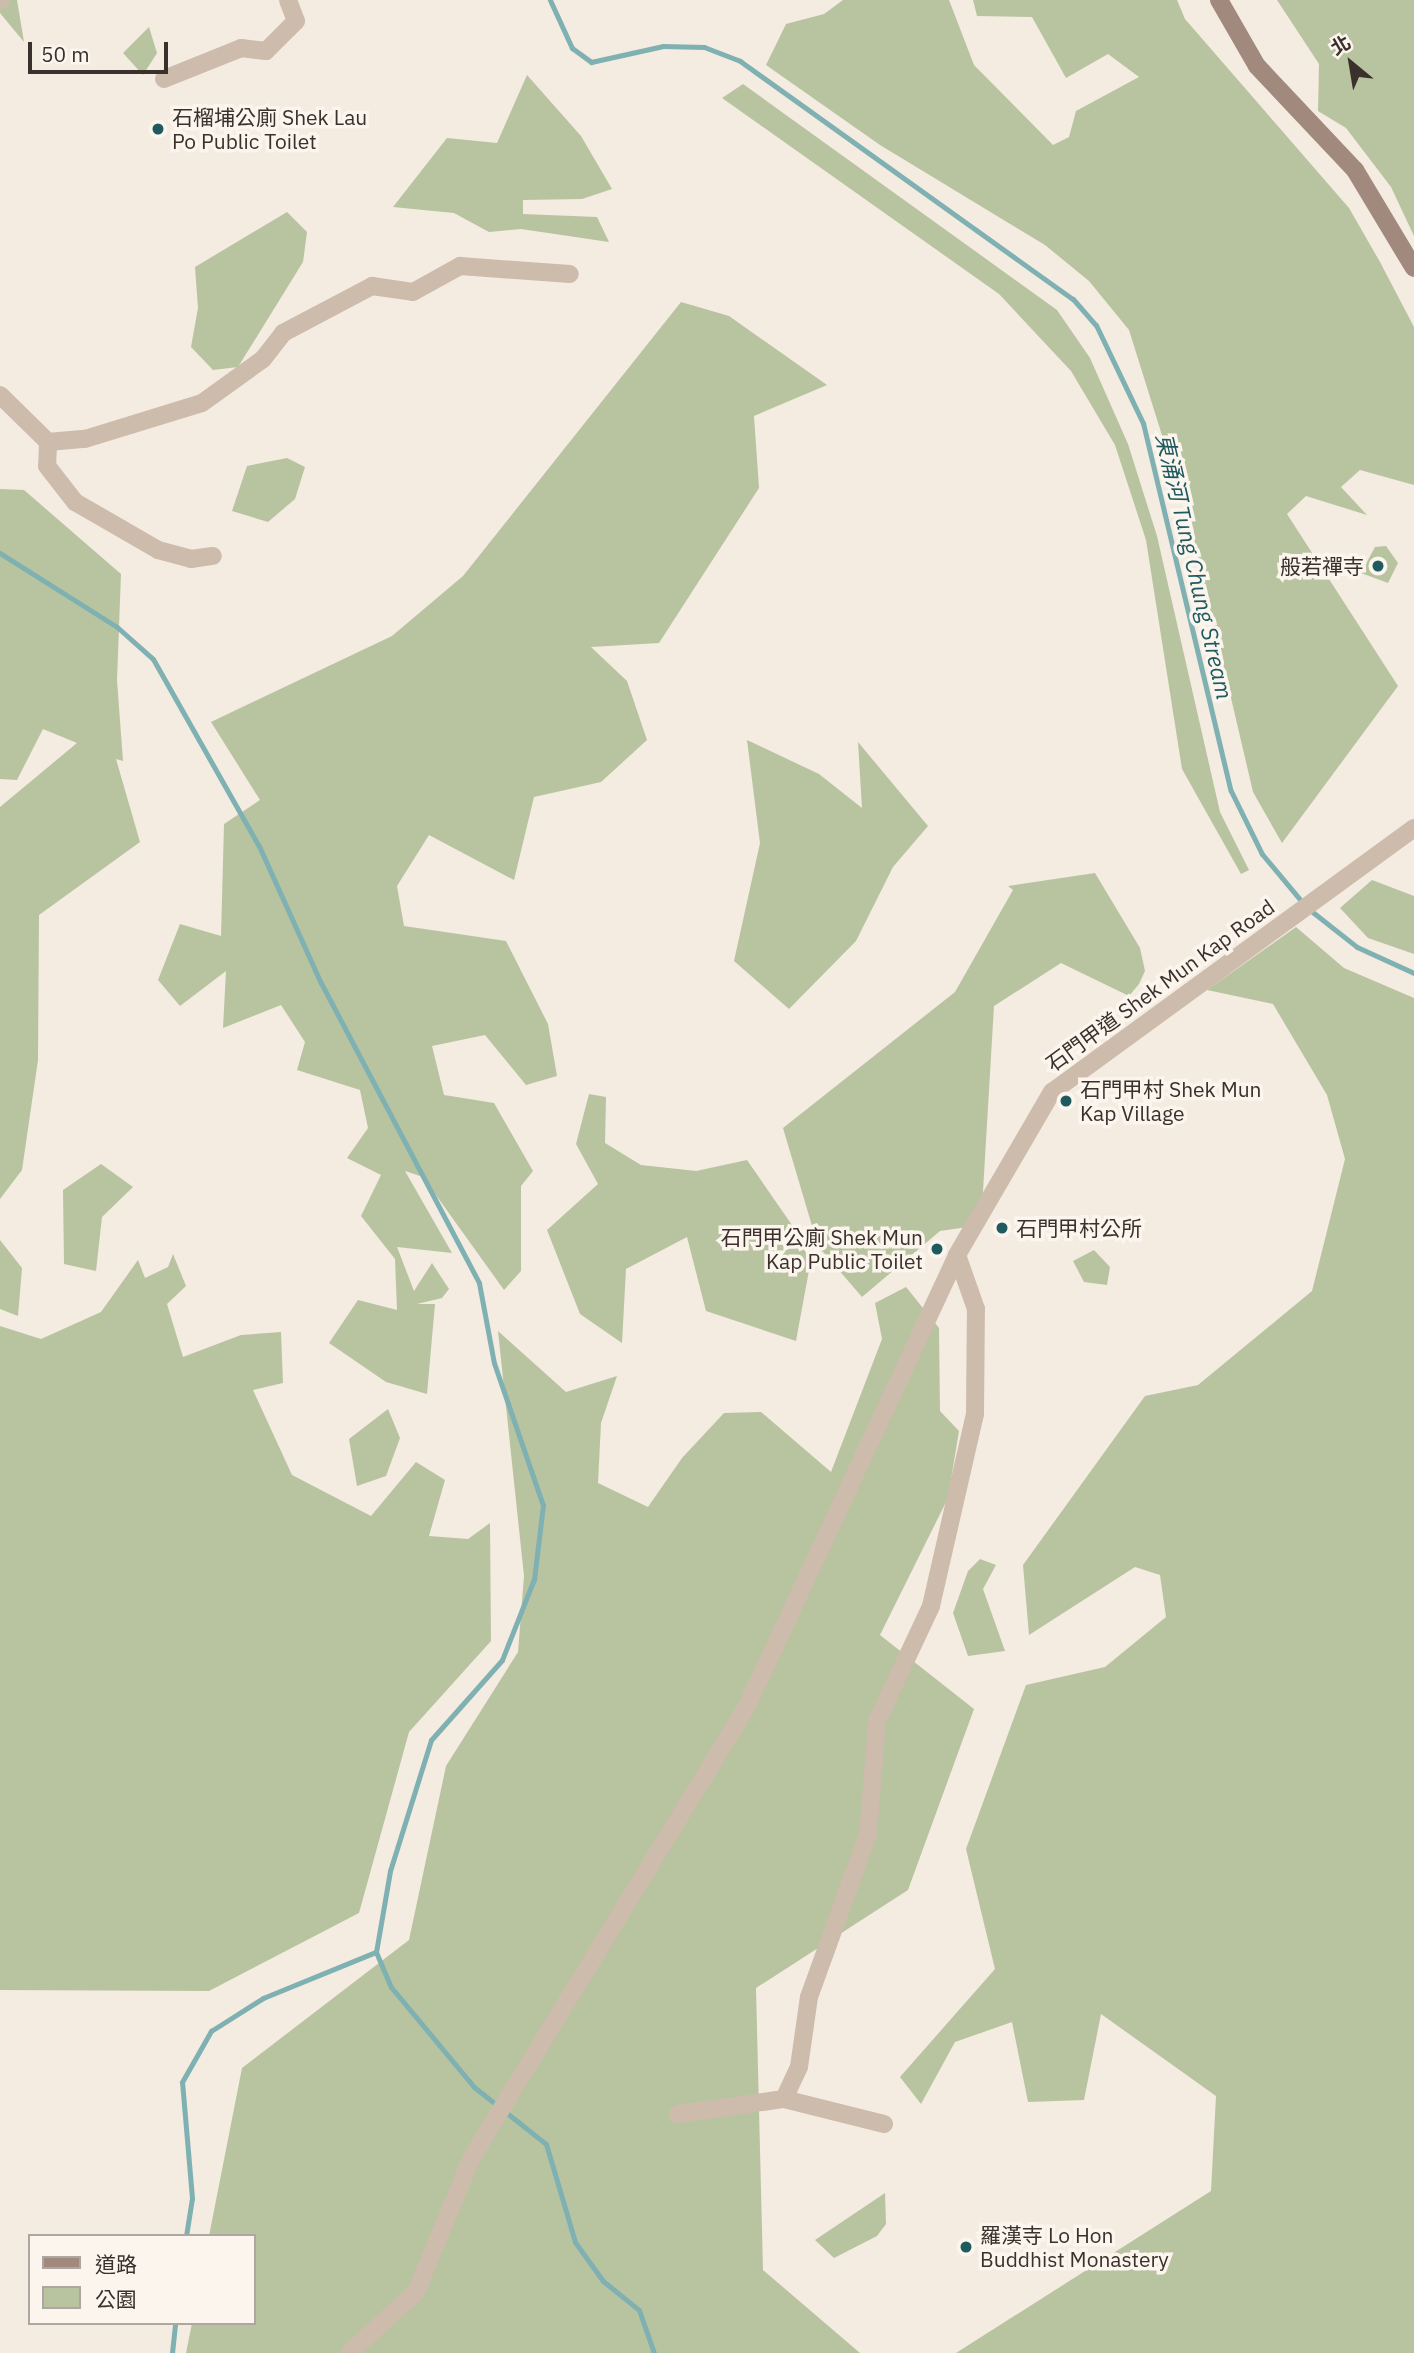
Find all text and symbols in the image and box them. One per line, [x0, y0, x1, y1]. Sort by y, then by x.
scale bar [32, 28, 172, 72]
north arrow [1316, 28, 1386, 98]
text: 北 [1326, 30, 1355, 60]
text: 50 m [41, 40, 90, 68]
place label: 石榴埔公廁 Shek Lau Po Public Toilet [172, 104, 367, 154]
marker: 石榴埔公廁 Shek Lau Po Public Toilet [150, 121, 166, 137]
water label: 東涌河 Tung Chung Stream [1151, 430, 1239, 702]
place label: 般若禪寺 [1280, 553, 1364, 579]
marker: 般若禪寺 [1370, 558, 1386, 574]
street label: 石門甲道 Shek Mun Kap Road [1041, 894, 1279, 1076]
place label: 石門甲村 Shek Mun Kap Village [1080, 1076, 1262, 1126]
marker: 石門甲村 Shek Mun Kap Village [1058, 1093, 1074, 1109]
place label: 石門甲村公所 [1016, 1215, 1142, 1241]
marker: 石門甲村公所 [994, 1220, 1010, 1236]
place label: 石門甲公廁 Shek Mun Kap Public Toilet [720, 1224, 923, 1274]
marker: 石門甲公廁 Shek Mun Kap Public Toilet [929, 1241, 945, 1257]
place label: 羅漢寺 Lo Hon Buddhist Monastery [980, 2222, 1169, 2272]
legend [28, 2234, 256, 2325]
marker: 羅漢寺 Lo Hon Buddhist Monastery [958, 2239, 974, 2255]
text: 道路 [95, 2250, 137, 2278]
text: 公園 [95, 2285, 137, 2313]

